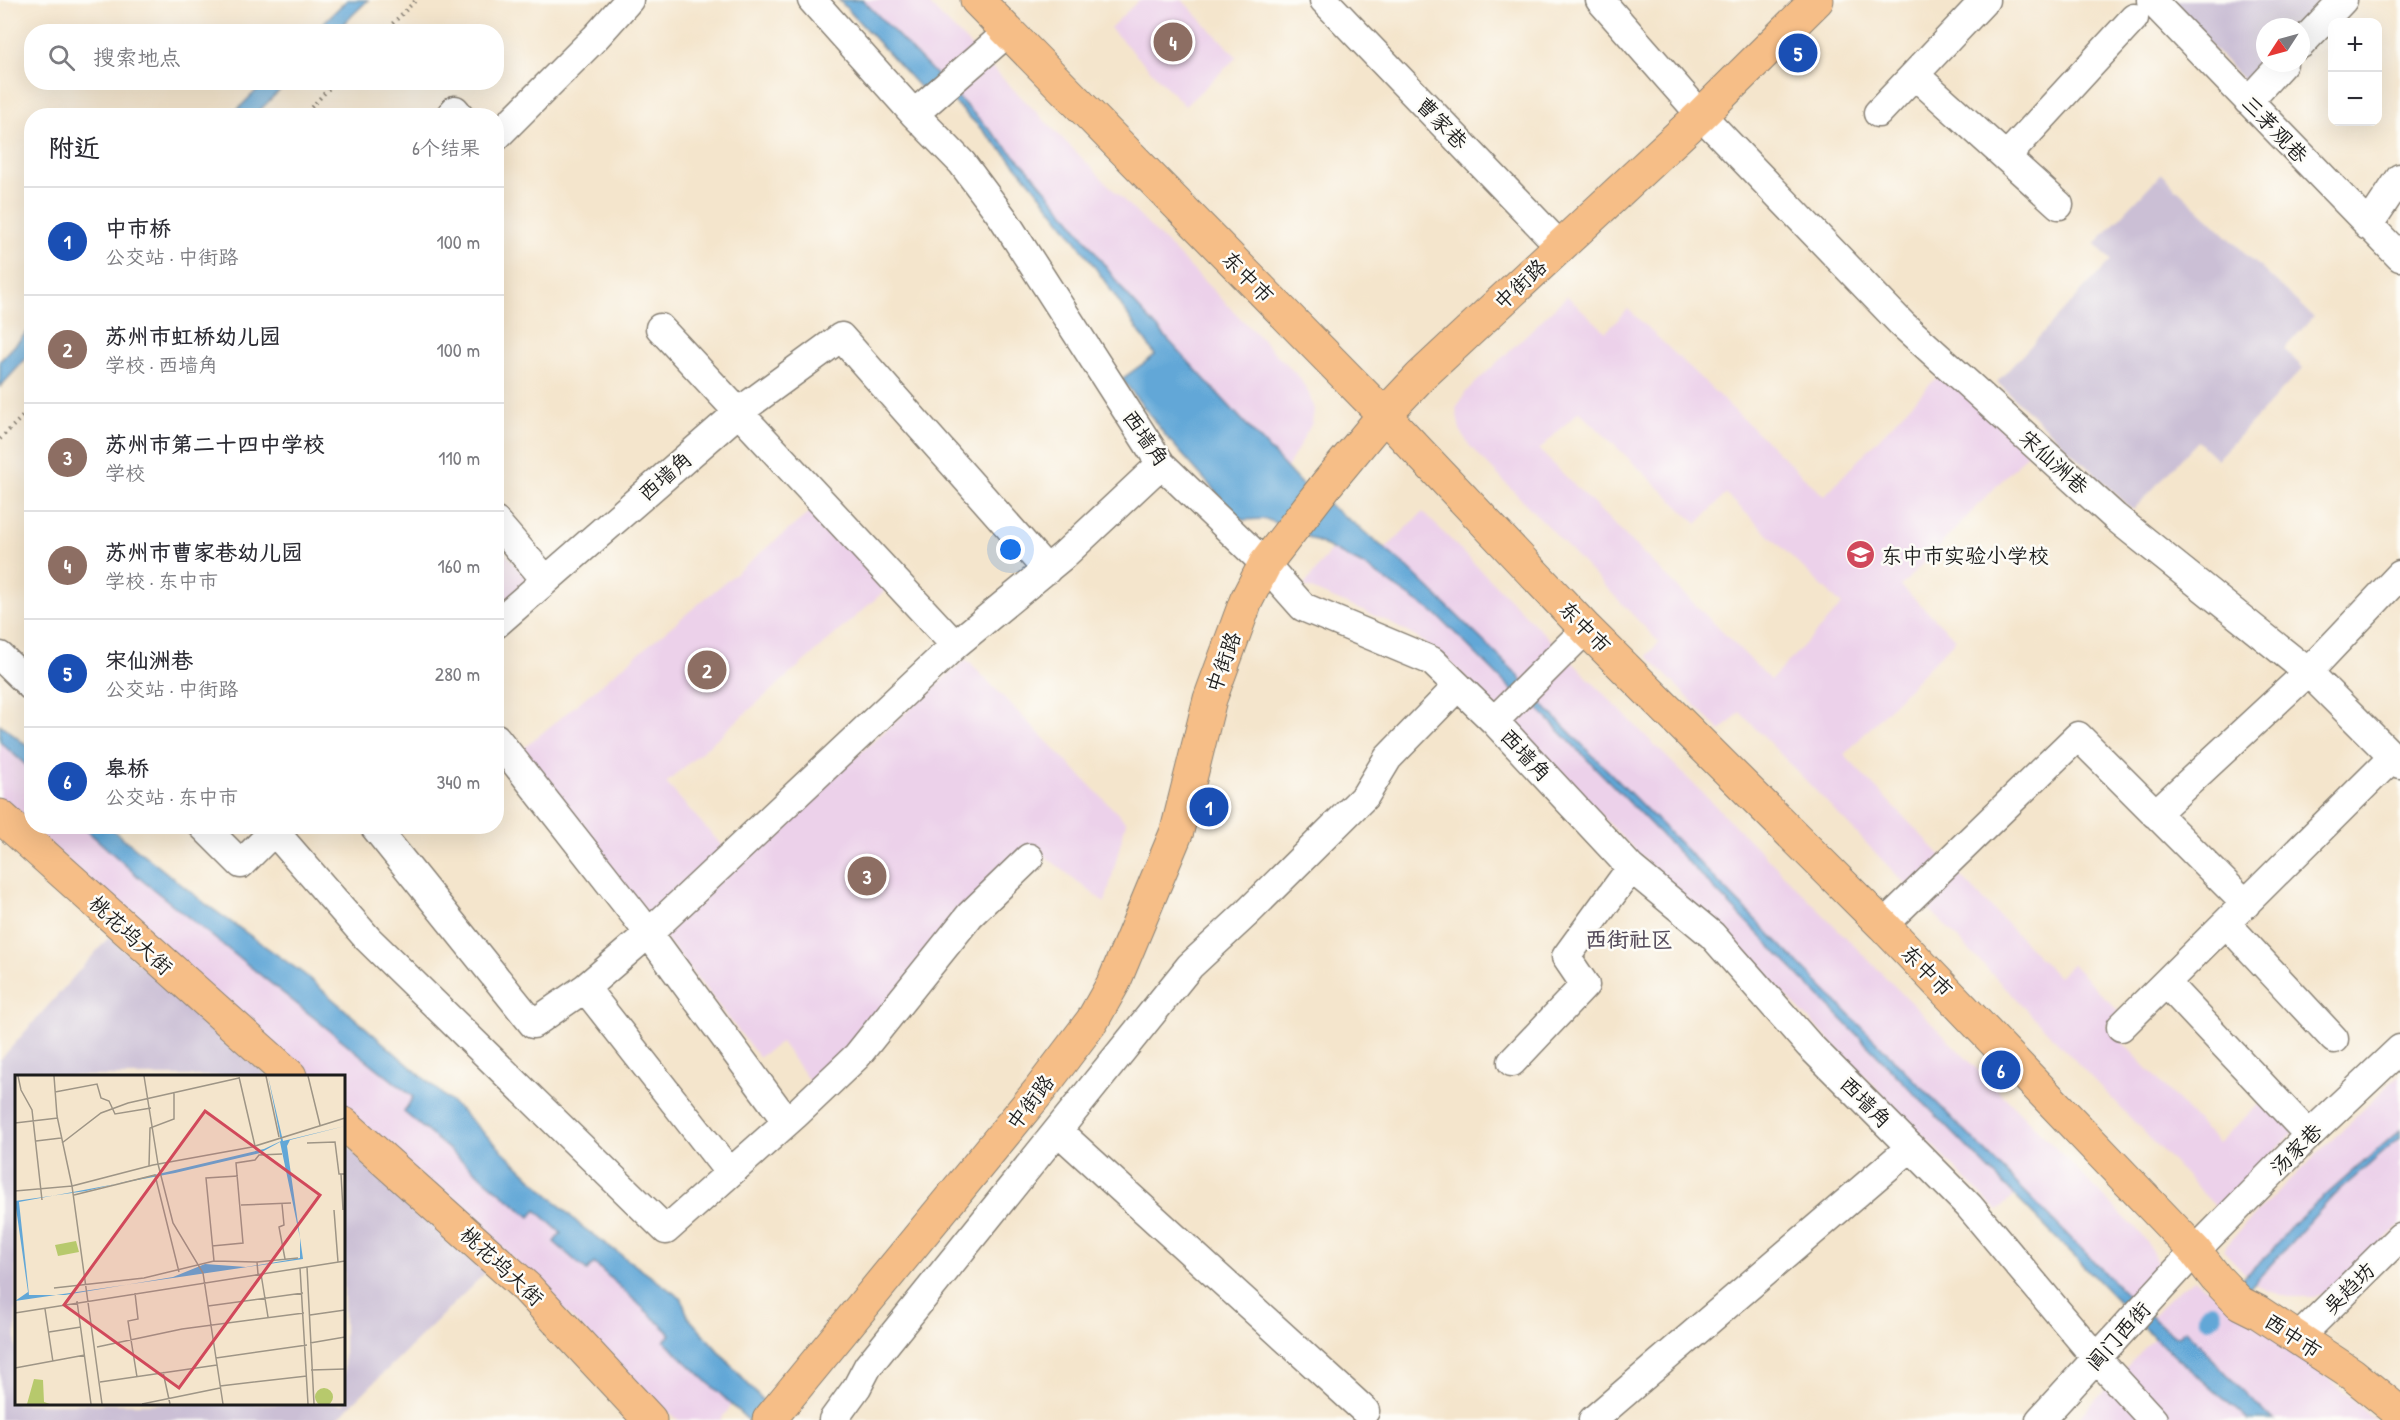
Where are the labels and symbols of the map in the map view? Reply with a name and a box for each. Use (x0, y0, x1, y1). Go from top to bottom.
north arrow (2256, 18, 2310, 72)
pin: 4 (1154, 20, 1192, 64)
pin: 5 (1778, 31, 1818, 76)
street label: 三茅观巷 (2235, 89, 2315, 169)
street label: 曹家巷 (1410, 90, 1474, 156)
street label: 东中市 (1216, 244, 1280, 310)
street label: 中街路 (1487, 252, 1553, 316)
street label: 西墙角 (1116, 404, 1176, 472)
street label: 宋仙洲巷 (2013, 423, 2095, 501)
street label: 西墙角 (632, 444, 698, 508)
your location (996, 535, 1025, 564)
school or university icon: 东中市实验小学校 (1844, 539, 1876, 571)
place label: 东中市实验小学校 (1881, 541, 2049, 570)
street label: 东中市 (1553, 594, 1617, 660)
street label: 中街路 (1199, 627, 1247, 697)
pin: 2 (688, 648, 726, 692)
street label: 西墙角 (1494, 722, 1558, 788)
pin: 1 (1190, 784, 1228, 830)
pin: 3 (848, 854, 886, 898)
street label: 桃花坞大街 (83, 889, 179, 981)
district label: 西街社区 (1585, 924, 1673, 954)
street label: 东中市 (1895, 938, 1959, 1004)
pin: 6 (1982, 1048, 2020, 1092)
street label: 中街路 (999, 1068, 1061, 1136)
street label: 西墙角 (1833, 1069, 1899, 1135)
inset map (15, 1075, 345, 1405)
street label: 汤家巷 (2263, 1116, 2329, 1182)
street label: 桃花坞大街 (454, 1220, 550, 1312)
street label: 吴趋坊 (2316, 1255, 2382, 1321)
street label: 阊门西街 (2079, 1295, 2157, 1377)
street label: 西中市 (2259, 1306, 2327, 1366)

